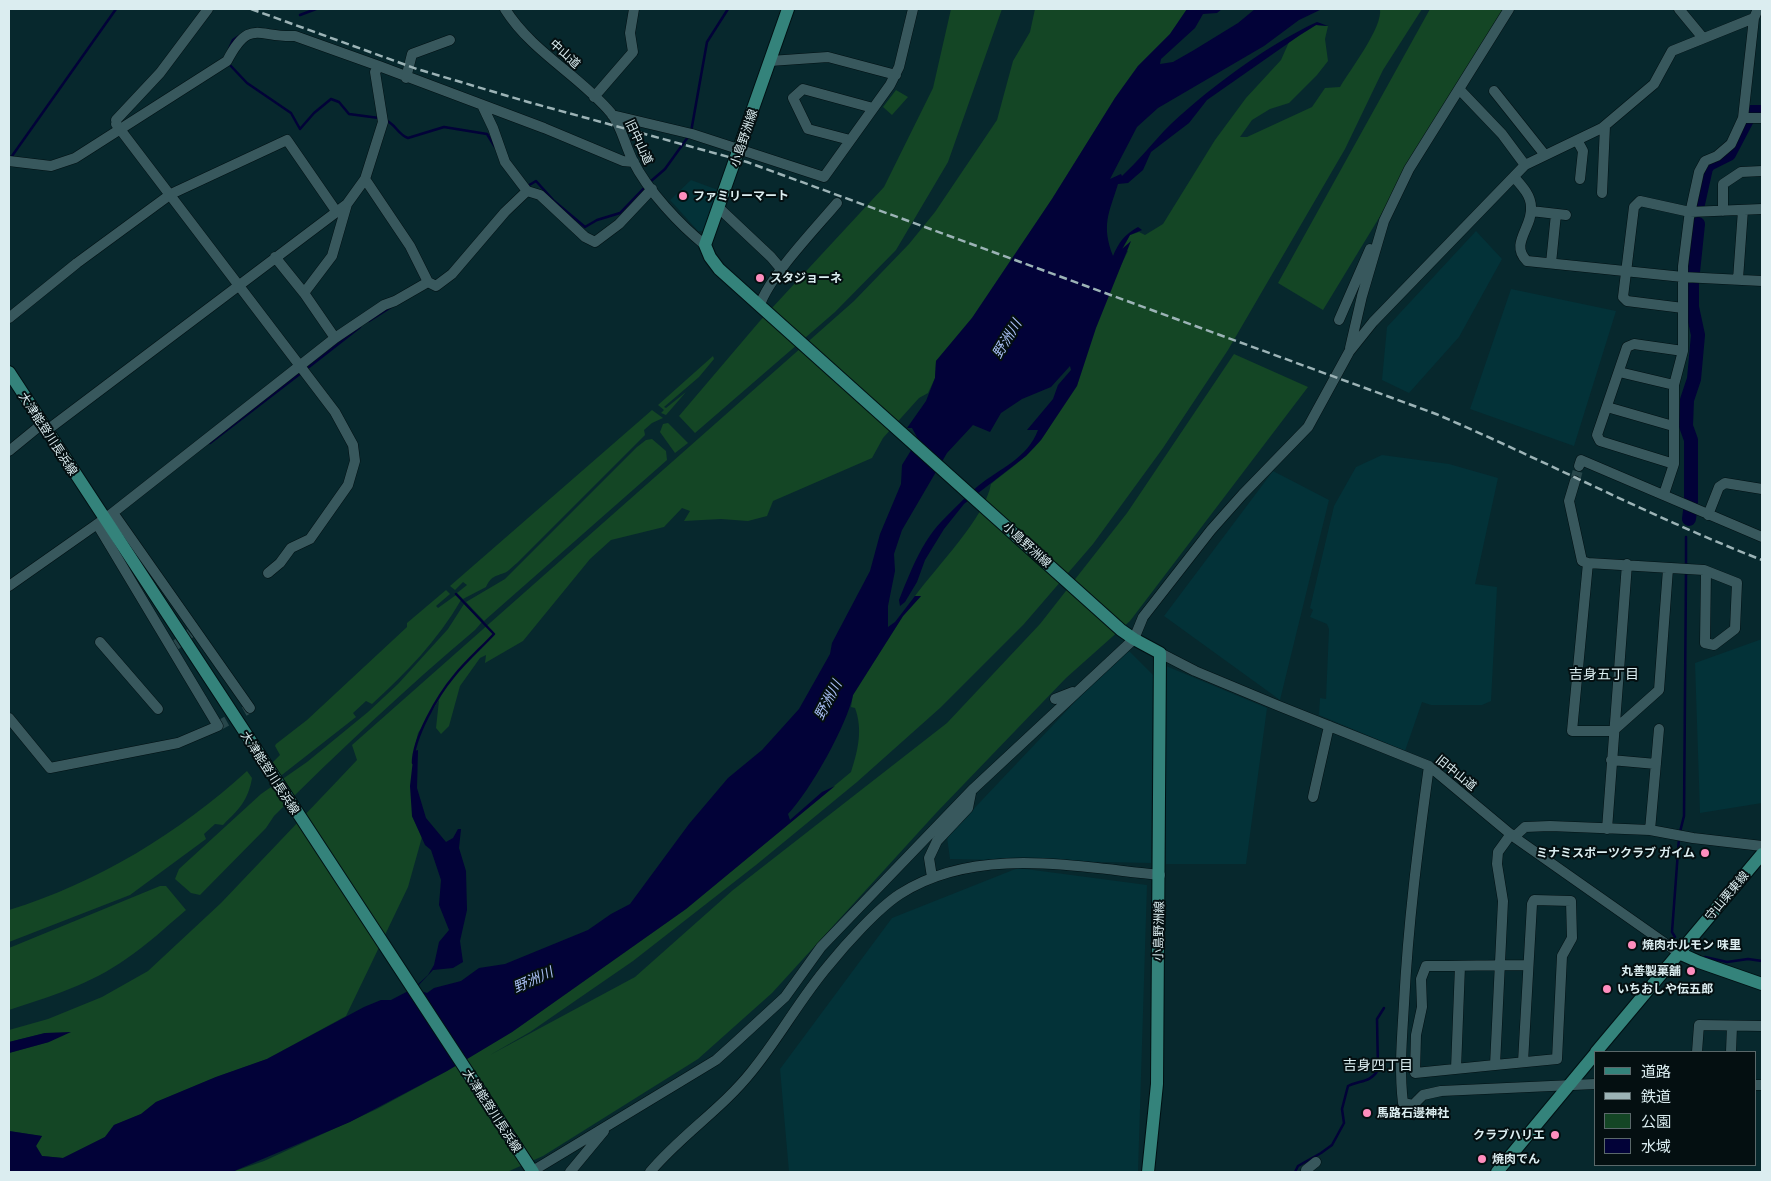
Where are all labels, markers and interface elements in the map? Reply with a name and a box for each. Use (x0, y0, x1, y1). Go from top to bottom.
street label: 中山道 (547, 37, 583, 71)
street label: 小島野洲線 (727, 107, 761, 169)
street label: 旧中山道 (622, 117, 656, 167)
place label: ファミリーマート (693, 189, 789, 203)
marker: ファミリーマート (677, 190, 689, 202)
place label: スタジョーネ (770, 271, 842, 285)
marker: スタジョーネ (754, 272, 766, 284)
water label: 野洲川 (989, 317, 1025, 361)
street label: 大津能登川長浜線 (16, 390, 80, 478)
street label: 小島野洲線 (1000, 520, 1054, 570)
district label: 吉身五丁目 (1569, 666, 1639, 682)
water label: 野洲川 (811, 678, 845, 722)
street label: 大津能登川長浜線 (238, 729, 302, 817)
street label: 旧中山道 (1433, 752, 1479, 794)
place label: ミナミスポーツクラブ ガイム (1536, 846, 1695, 860)
marker: ミナミスポーツクラブ ガイム (1699, 847, 1711, 859)
street label: 守山栗東線 (1702, 868, 1752, 924)
street label: 小島野洲線 (1151, 901, 1167, 961)
place label: 焼肉ホルモン 味里 (1642, 938, 1741, 952)
marker: 焼肉ホルモン 味里 (1626, 939, 1638, 951)
water label: 野洲川 (510, 964, 556, 996)
place label: 丸善製菓舗 (1621, 964, 1681, 978)
marker: 丸善製菓舗 (1685, 965, 1697, 977)
place label: いちおしや伝五郎 (1617, 982, 1713, 996)
marker: いちおしや伝五郎 (1601, 983, 1613, 995)
legend (1594, 1051, 1756, 1166)
district label: 吉身四丁目 (1343, 1057, 1413, 1073)
text: 道路 (1641, 1062, 1671, 1080)
street label: 大津能登川長浜線 (460, 1067, 524, 1155)
text: 鉄道 (1641, 1087, 1671, 1105)
place label: 馬路石邊神社 (1377, 1106, 1449, 1120)
marker: 馬路石邊神社 (1361, 1107, 1373, 1119)
text: 公園 (1641, 1112, 1671, 1130)
place label: クラブハリエ (1473, 1128, 1545, 1142)
marker: クラブハリエ (1549, 1129, 1561, 1141)
text: 水域 (1641, 1137, 1671, 1155)
place label: 焼肉でん (1492, 1152, 1540, 1166)
marker: 焼肉でん (1476, 1153, 1488, 1165)

